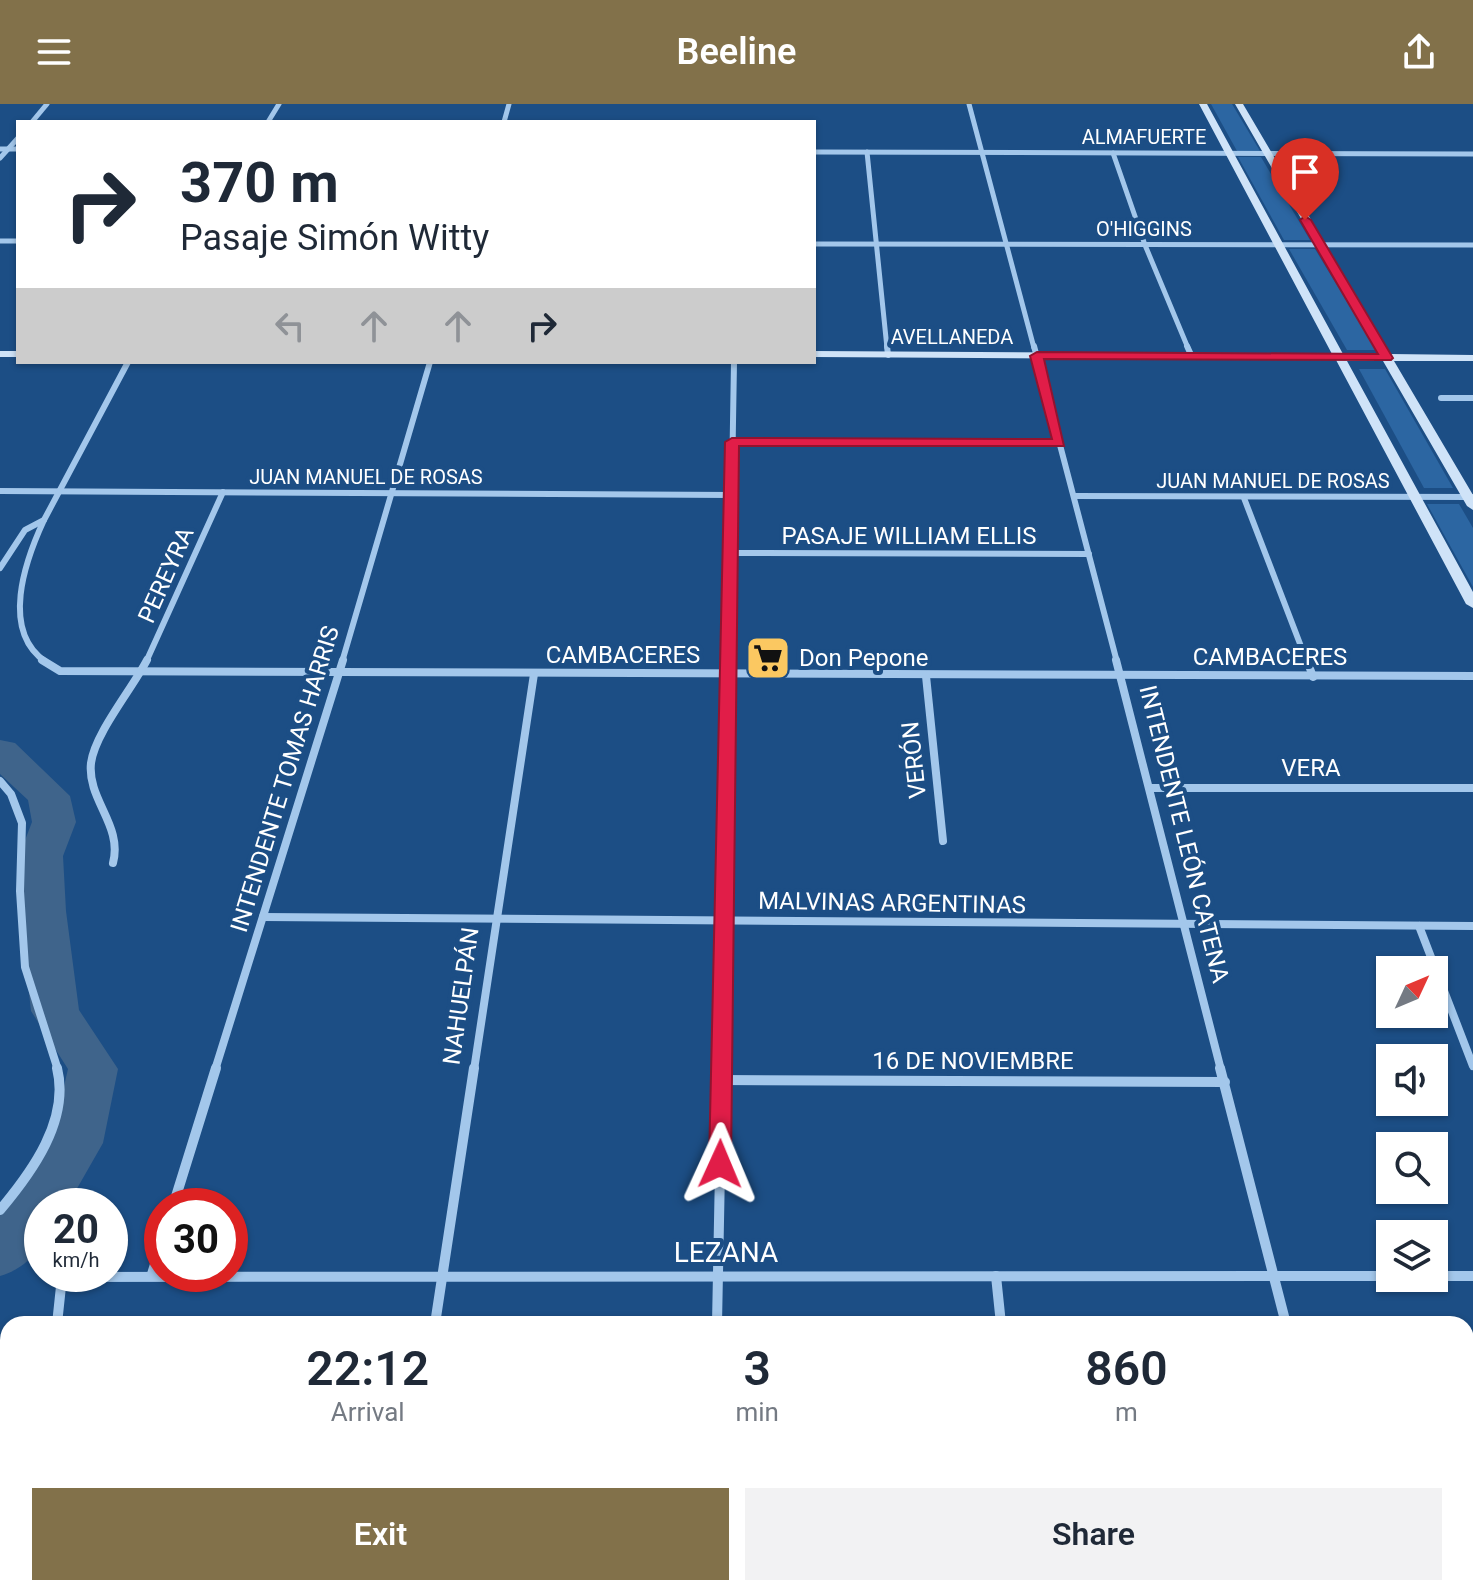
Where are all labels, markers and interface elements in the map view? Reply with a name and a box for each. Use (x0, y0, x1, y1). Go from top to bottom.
icon: menu (32, 30, 76, 74)
icon: share (1397, 30, 1441, 74)
text: Beeline (677, 31, 796, 73)
street label: ALMAFUERTE (1082, 125, 1206, 149)
pin (1271, 138, 1339, 220)
text: 370 m (180, 150, 339, 216)
icon: arrive (1283, 150, 1327, 194)
icon: right (48, 152, 152, 256)
text: Pasaje Simón Witty (180, 217, 489, 259)
street label: O'HIGGINS (1096, 217, 1192, 241)
icon: left (268, 304, 312, 348)
icon: ahead (352, 304, 396, 348)
icon: ahead (436, 304, 480, 348)
icon: right (520, 304, 564, 348)
street label: AVELLANEDA (891, 325, 1013, 349)
street label: JUAN MANUEL DE ROSAS (249, 465, 483, 489)
street label: JUAN MANUEL DE ROSAS (1156, 469, 1390, 493)
street label: PEREYRA (132, 522, 200, 627)
street label: PASAJE WILLIAM ELLIS (781, 522, 1037, 550)
street label: INTENDENTE TOMAS HARRIS (225, 622, 345, 936)
supermarket icon: Don Pepone (744, 634, 792, 682)
street label: CAMBACERES (546, 641, 700, 669)
street label: CAMBACERES (1193, 643, 1347, 671)
place label: Don Pepone (799, 644, 929, 672)
street label: INTENDENTE LEÓN CATENA (1133, 682, 1235, 986)
street label: VERÓN (896, 720, 932, 800)
street label: VERA (1281, 754, 1341, 782)
street label: MALVINAS ARGENTINAS (758, 887, 1026, 919)
street label: NAHUELPÁN (437, 925, 485, 1067)
north arrow (1376, 956, 1448, 1028)
map controls (1376, 956, 1448, 1292)
button: sound (1376, 1044, 1448, 1116)
street label: 16 DE NOVIEMBRE (872, 1047, 1074, 1075)
position arrow (678, 1122, 762, 1206)
button: search (1376, 1132, 1448, 1204)
speed limit sign: 30 (144, 1188, 248, 1292)
text: 20 (53, 1206, 99, 1253)
button: layers (1376, 1220, 1448, 1292)
street label: LEZANA (674, 1236, 778, 1269)
text: km/h (53, 1248, 99, 1272)
text: 22:12 (306, 1340, 429, 1397)
text: 3 (744, 1340, 771, 1397)
text: 860 (1085, 1340, 1168, 1397)
text: Arrival (331, 1397, 405, 1427)
text: min (735, 1397, 779, 1427)
text: m (1115, 1397, 1138, 1427)
button: Exit (32, 1488, 729, 1580)
button: Share (745, 1488, 1442, 1580)

